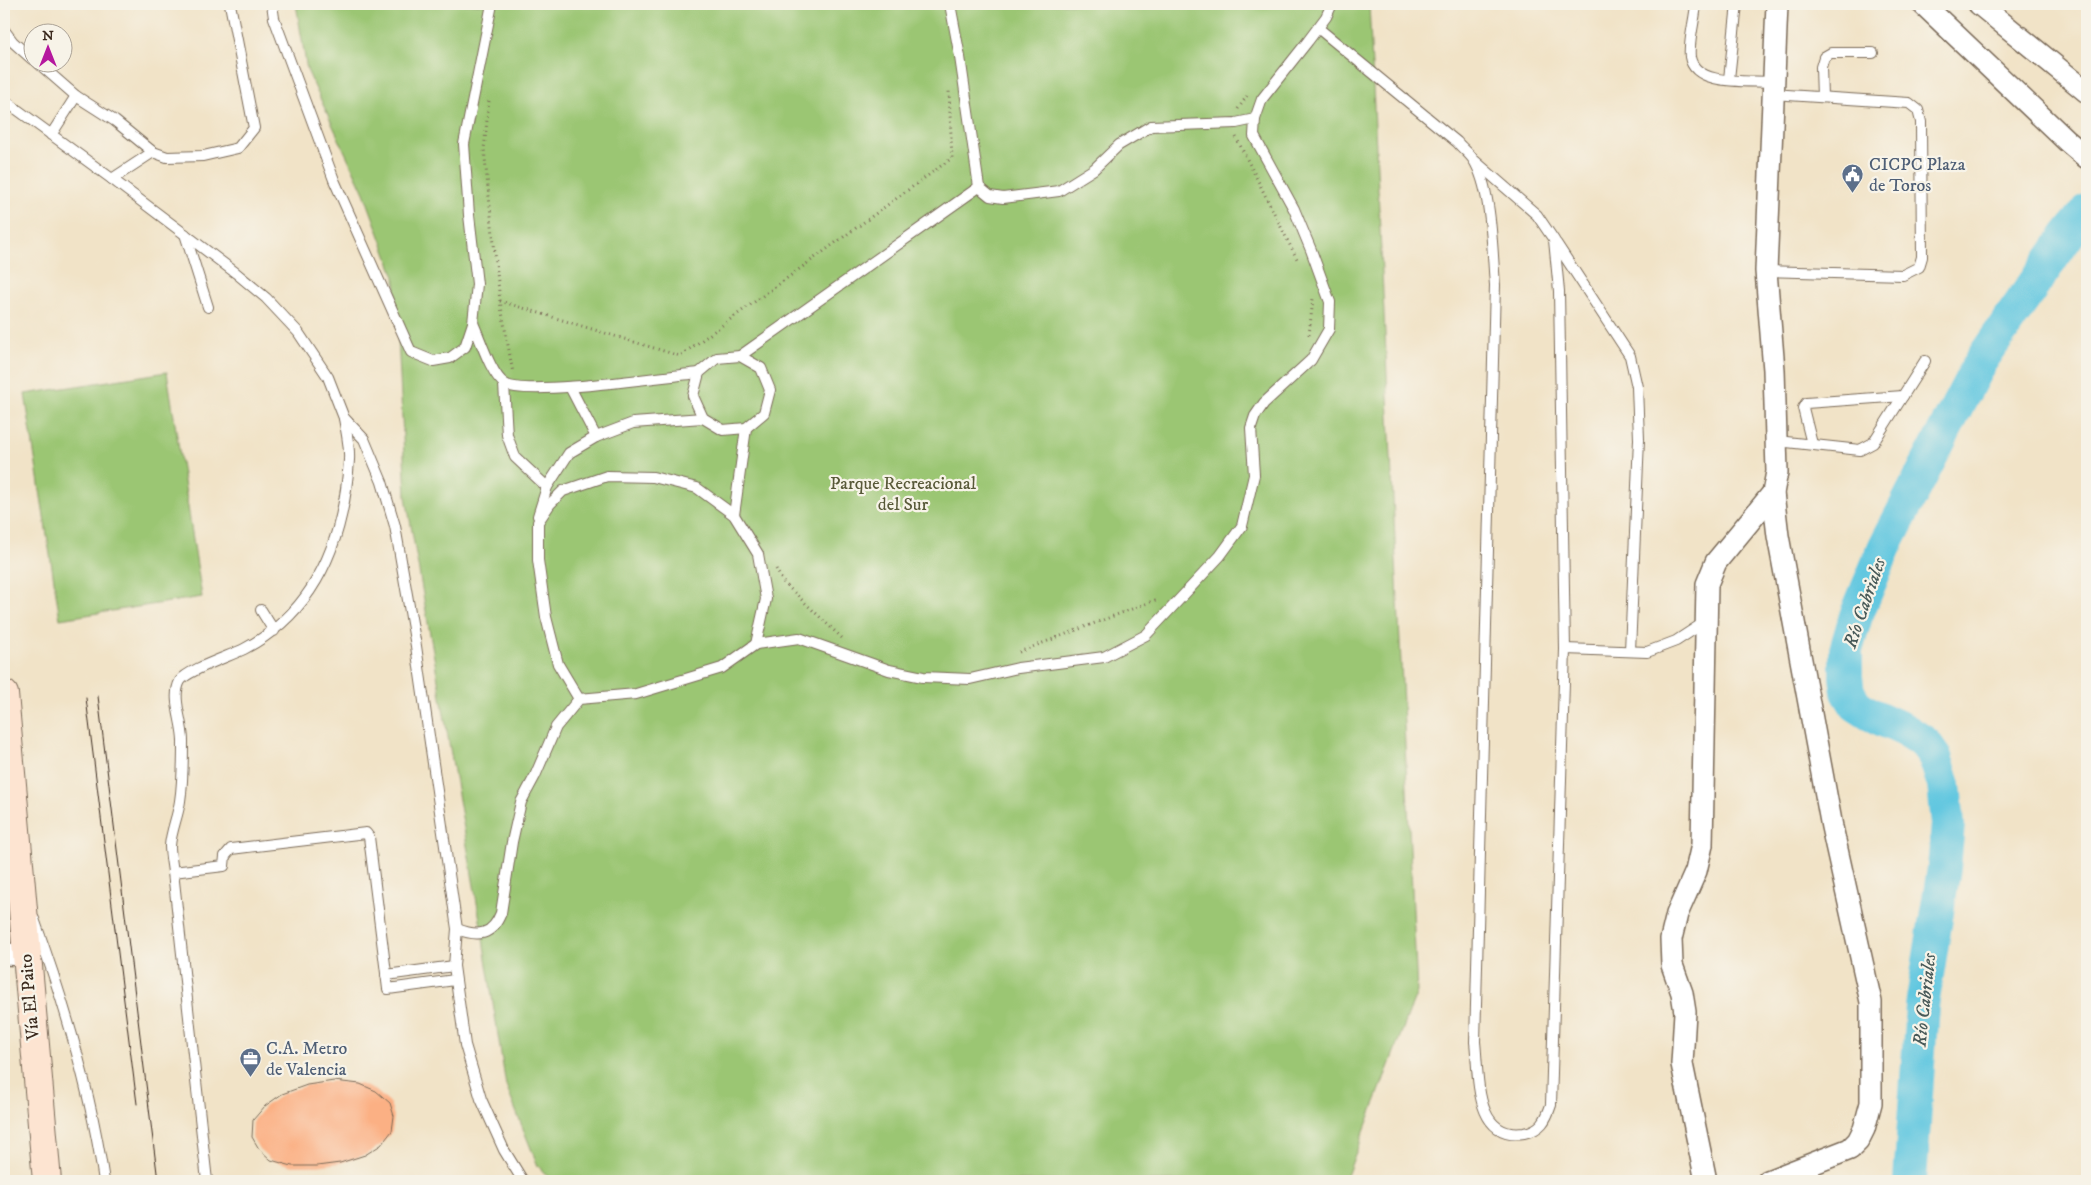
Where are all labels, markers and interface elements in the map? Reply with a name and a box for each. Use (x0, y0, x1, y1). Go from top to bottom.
north arrow (22, 22, 72, 72)
text: N (42, 27, 54, 45)
place label: CICPC Plaza de Toros (1869, 154, 1966, 197)
public building icon: CICPC Plaza de Toros (1841, 163, 1865, 194)
park label: Parque Recreacional del Sur (830, 473, 977, 516)
water label: Río Cabriales (1839, 554, 1892, 652)
water label: Río Cabriales (1909, 951, 1941, 1049)
street label: Vía El Paito (15, 953, 45, 1042)
place label: C.A. Metro de Valencia (266, 1038, 348, 1081)
office icon: C.A. Metro de Valencia (238, 1047, 262, 1078)

